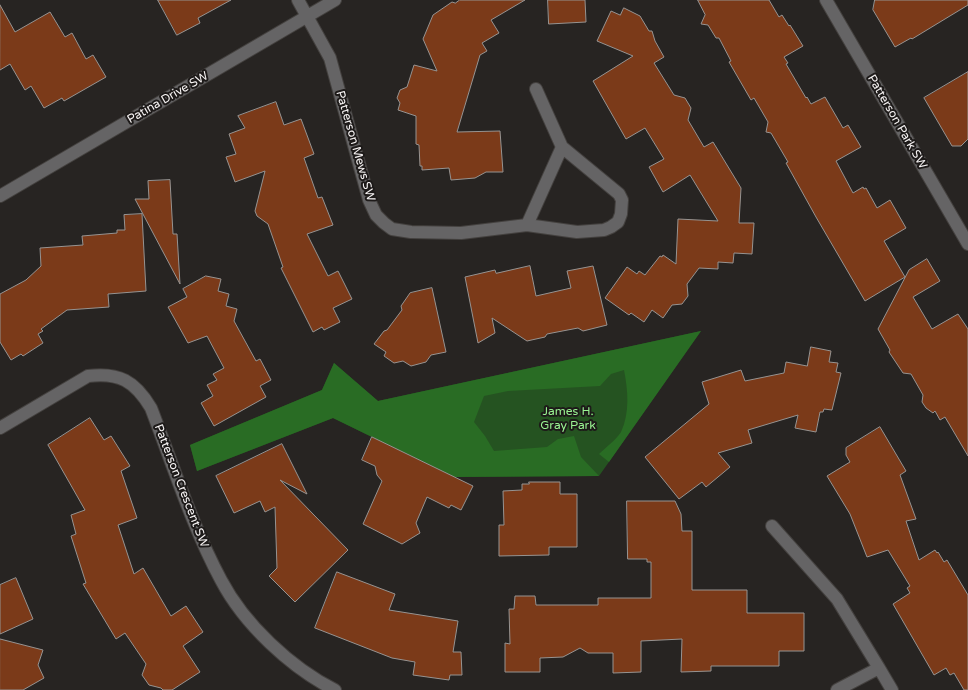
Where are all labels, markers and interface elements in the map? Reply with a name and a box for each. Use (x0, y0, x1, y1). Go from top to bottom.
street label: Patina Drive SW (125, 69, 211, 127)
street label: Patterson Park SW (864, 72, 930, 172)
street label: Patterson Mews SW (332, 89, 378, 203)
park label: James H. Gray Park (540, 405, 596, 433)
street label: Patterson Crescent SW (151, 422, 211, 550)

